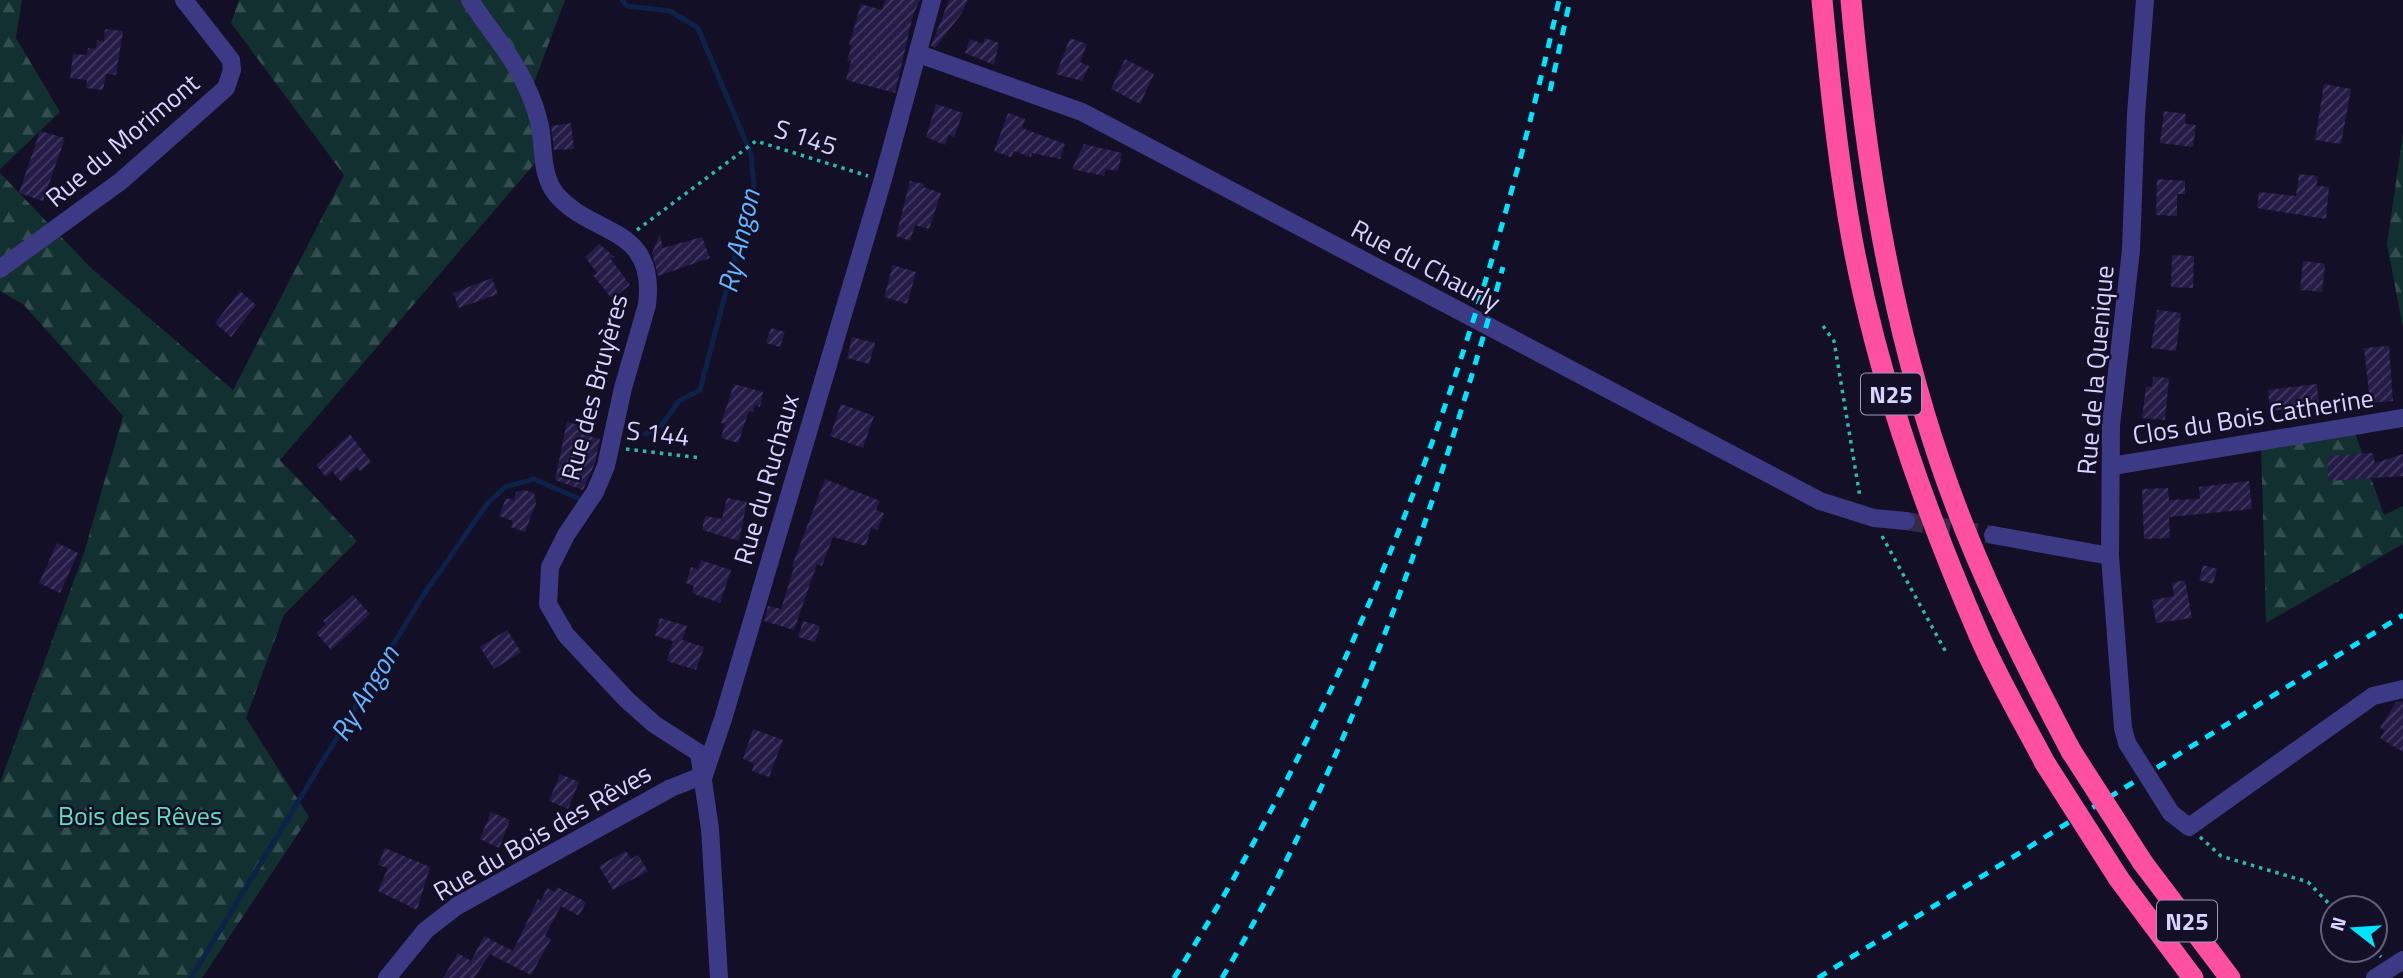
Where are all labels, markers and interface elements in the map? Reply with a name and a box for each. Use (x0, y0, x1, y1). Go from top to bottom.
street label: Rue du Morimont (37, 64, 207, 216)
street label: S 145 (770, 109, 842, 165)
water label: Ry Angon (705, 184, 771, 297)
street label: Rue du Chaurly (1344, 209, 1508, 321)
street label: Rue de la Quenique (2066, 264, 2124, 476)
street label: Rue des Bruyères (550, 289, 638, 485)
road number: N25 (1861, 374, 1921, 414)
street label: Clos du Bois Catherine (2130, 378, 2376, 454)
street label: Rue du Ruchaux (723, 389, 809, 569)
street label: S 144 (624, 410, 692, 456)
water label: Ry Angon (319, 636, 410, 749)
street label: Rue du Bois des Rêves (426, 754, 658, 910)
park label: Bois des Rêves (58, 796, 222, 835)
north arrow (2319, 894, 2389, 964)
road number: N25 (2157, 901, 2217, 942)
text: N (2321, 913, 2353, 934)

